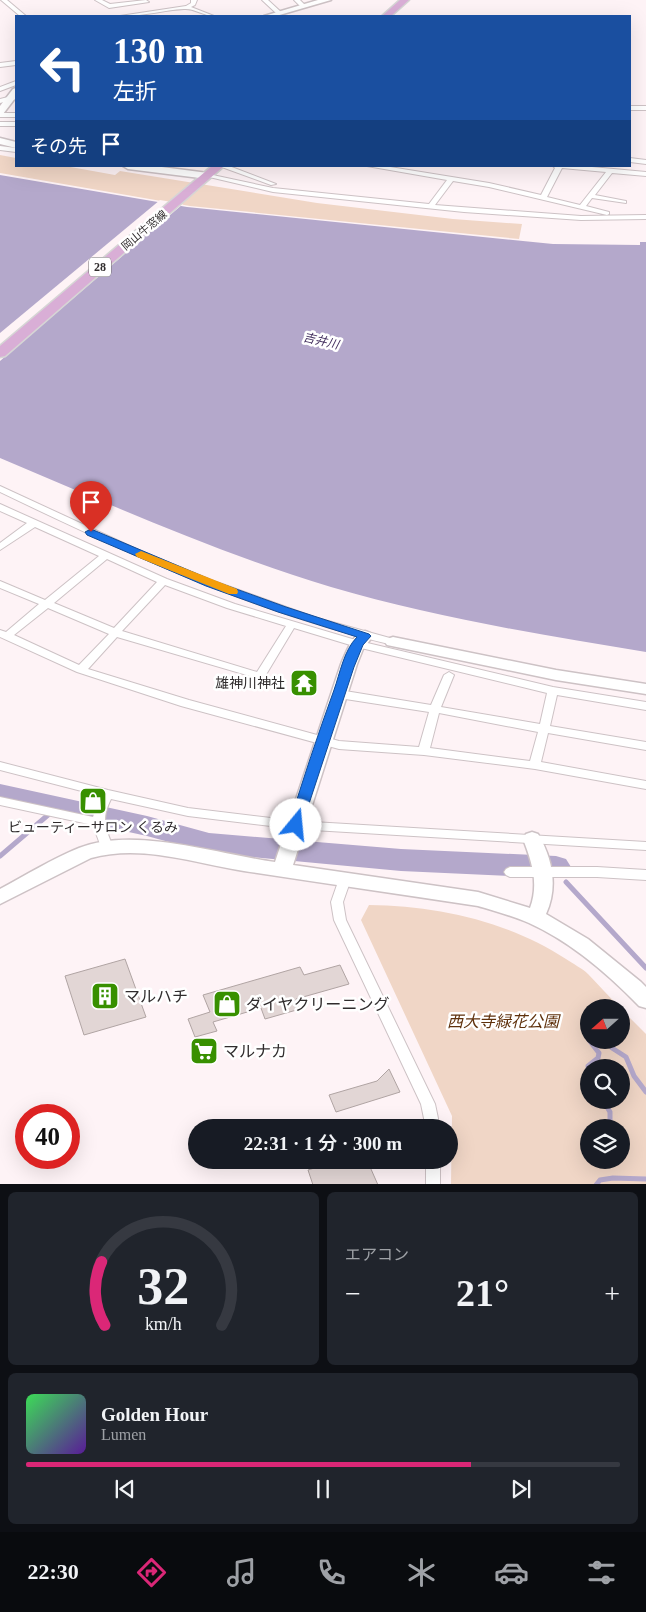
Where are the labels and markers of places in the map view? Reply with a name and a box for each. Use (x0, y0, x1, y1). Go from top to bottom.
pin (70, 481, 112, 532)
temple icon: 雄神川神社 (289, 668, 319, 698)
place label: 雄神川神社 (215, 676, 285, 691)
shop icon: ビューティーサロン くるみ (78, 786, 108, 816)
place label: ビューティーサロン くるみ (8, 820, 178, 835)
building icon: マルハチ (90, 981, 120, 1011)
place label: マルハチ (124, 988, 188, 1005)
shop icon: ダイヤクリーニング (212, 989, 242, 1019)
place label: ダイヤクリーニング (246, 996, 390, 1013)
supermarket icon: マルナカ (189, 1036, 219, 1066)
place label: マルナカ (223, 1043, 287, 1060)

